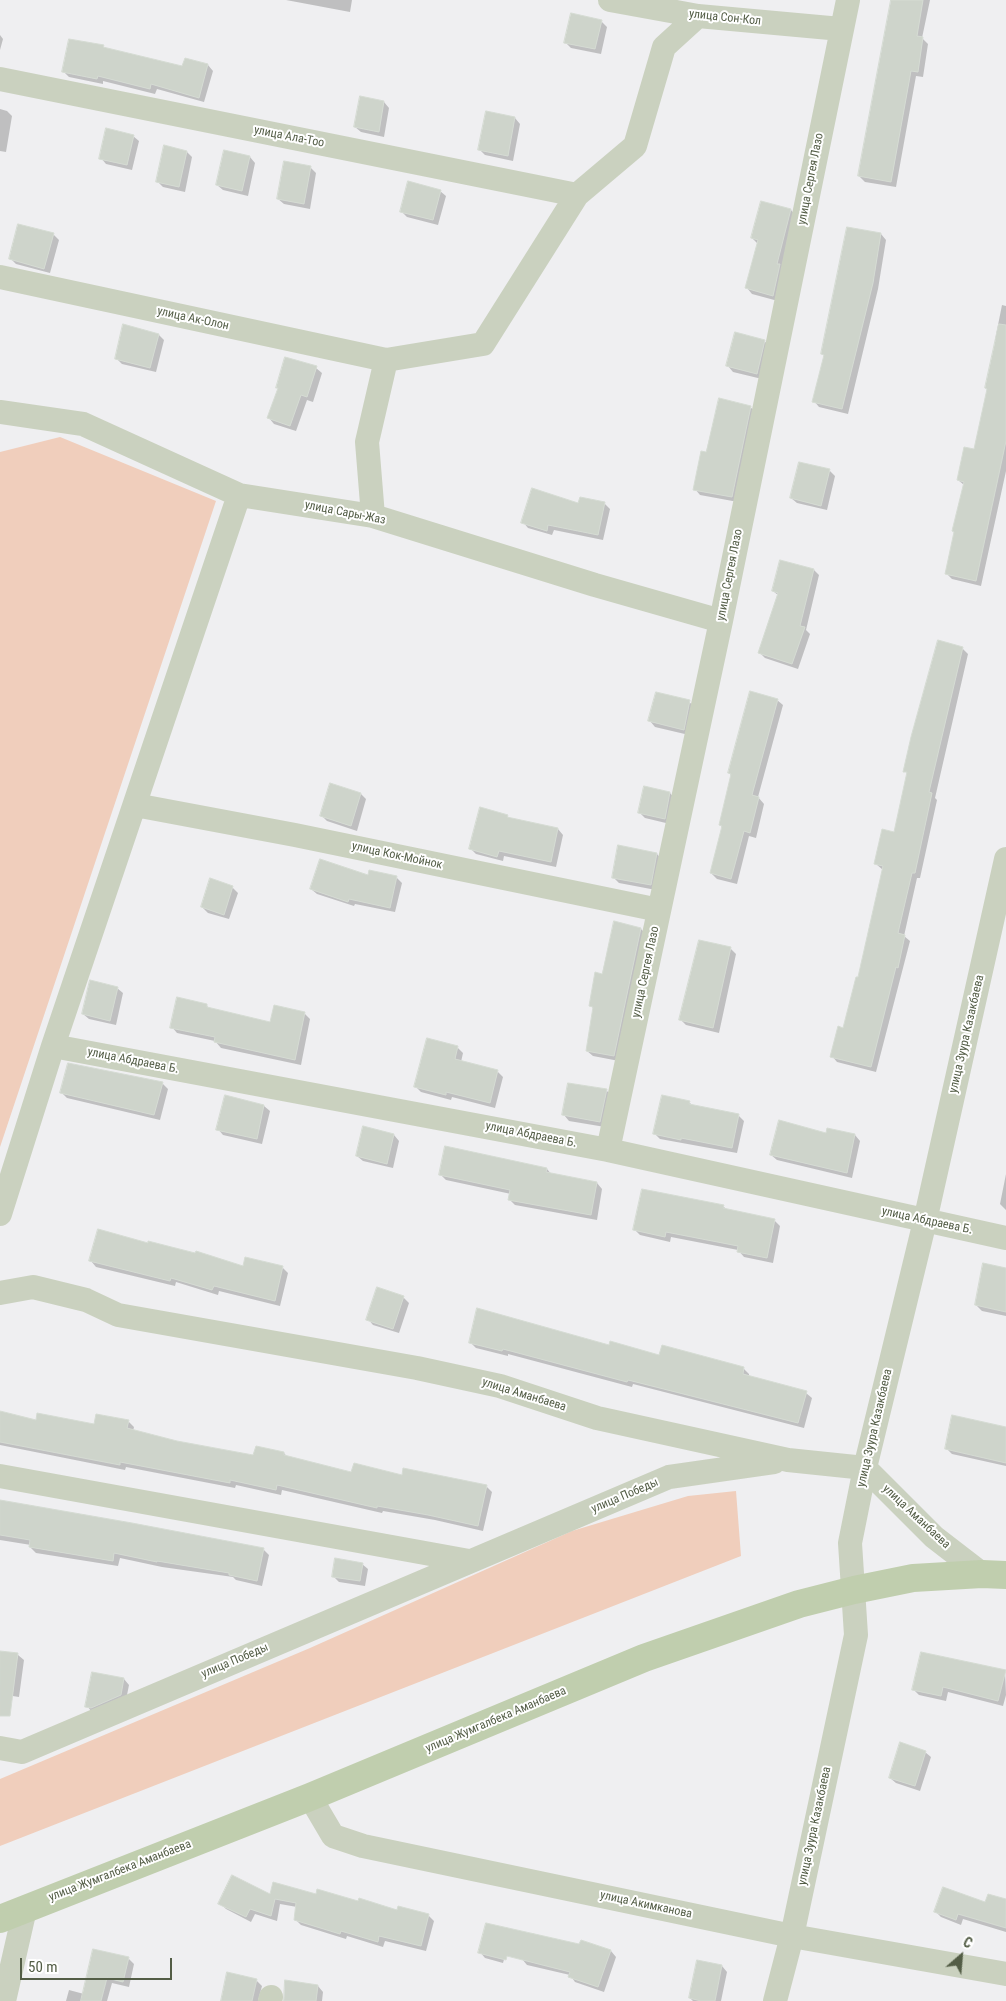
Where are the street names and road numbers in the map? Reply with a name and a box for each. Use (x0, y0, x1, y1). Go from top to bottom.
street label: улица Сон-Кол (688, 7, 762, 29)
street label: улица Ала-Тоо (253, 123, 325, 151)
street label: улица Сергея Лазо (795, 132, 827, 226)
street label: улица Ак-Олон (156, 304, 230, 334)
street label: улица Сары-Жаз (303, 498, 387, 528)
street label: улица Сергея Лазо (714, 528, 746, 622)
street label: улица Кок-Мойнок (350, 839, 444, 873)
street label: улица Сергея Лазо (629, 925, 663, 1019)
street label: улица Зуура Казакбаева (946, 974, 988, 1094)
street label: улица Абдраева Б. (86, 1045, 180, 1077)
street label: улица Абдраева Б. (484, 1119, 578, 1151)
street label: улица Абдраева Б. (880, 1204, 974, 1238)
street label: улица Зуура Казакбаева (854, 1368, 896, 1488)
street label: улица Аманбаева (480, 1375, 568, 1415)
street label: улица Победы (589, 1475, 661, 1517)
street label: улица Аманбаева (879, 1482, 953, 1552)
street label: улица Победы (199, 1640, 271, 1682)
street label: улица Жумгалбека Аманбаева (424, 1684, 568, 1756)
street label: улица Зуура Казакбаева (795, 1765, 835, 1887)
street label: улица Жумгалбека Аманбаева (47, 1837, 193, 1905)
street label: улица Акимканова (599, 1888, 693, 1922)

